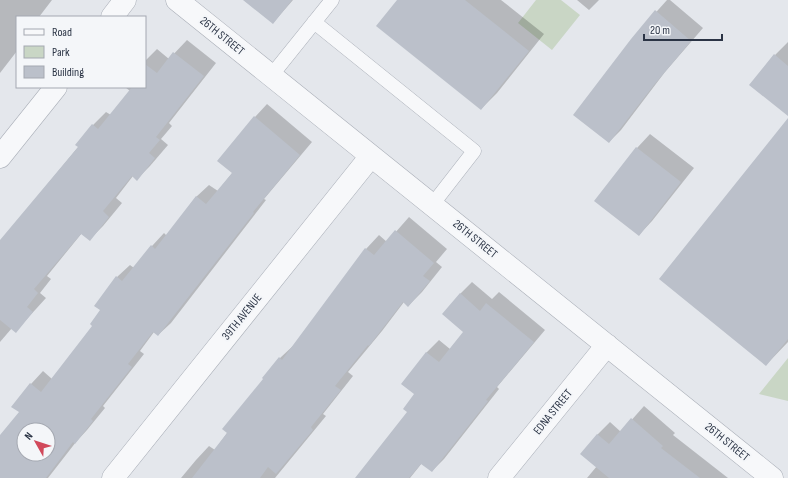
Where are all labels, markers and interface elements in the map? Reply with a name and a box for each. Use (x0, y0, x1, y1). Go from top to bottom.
street label: 26TH STREET (197, 13, 247, 59)
legend (16, 16, 146, 88)
scale bar (644, 16, 722, 42)
text: 20 m (650, 23, 670, 38)
text: Road (52, 25, 72, 40)
text: Park (52, 45, 70, 60)
text: Building (52, 65, 84, 80)
street label: 26TH STREET (450, 216, 500, 262)
street label: 39TH AVENUE (219, 291, 265, 343)
street label: EDNA STREET (530, 386, 576, 438)
street label: 26TH STREET (702, 419, 752, 465)
north arrow (16, 422, 56, 462)
text: N (22, 430, 36, 442)

